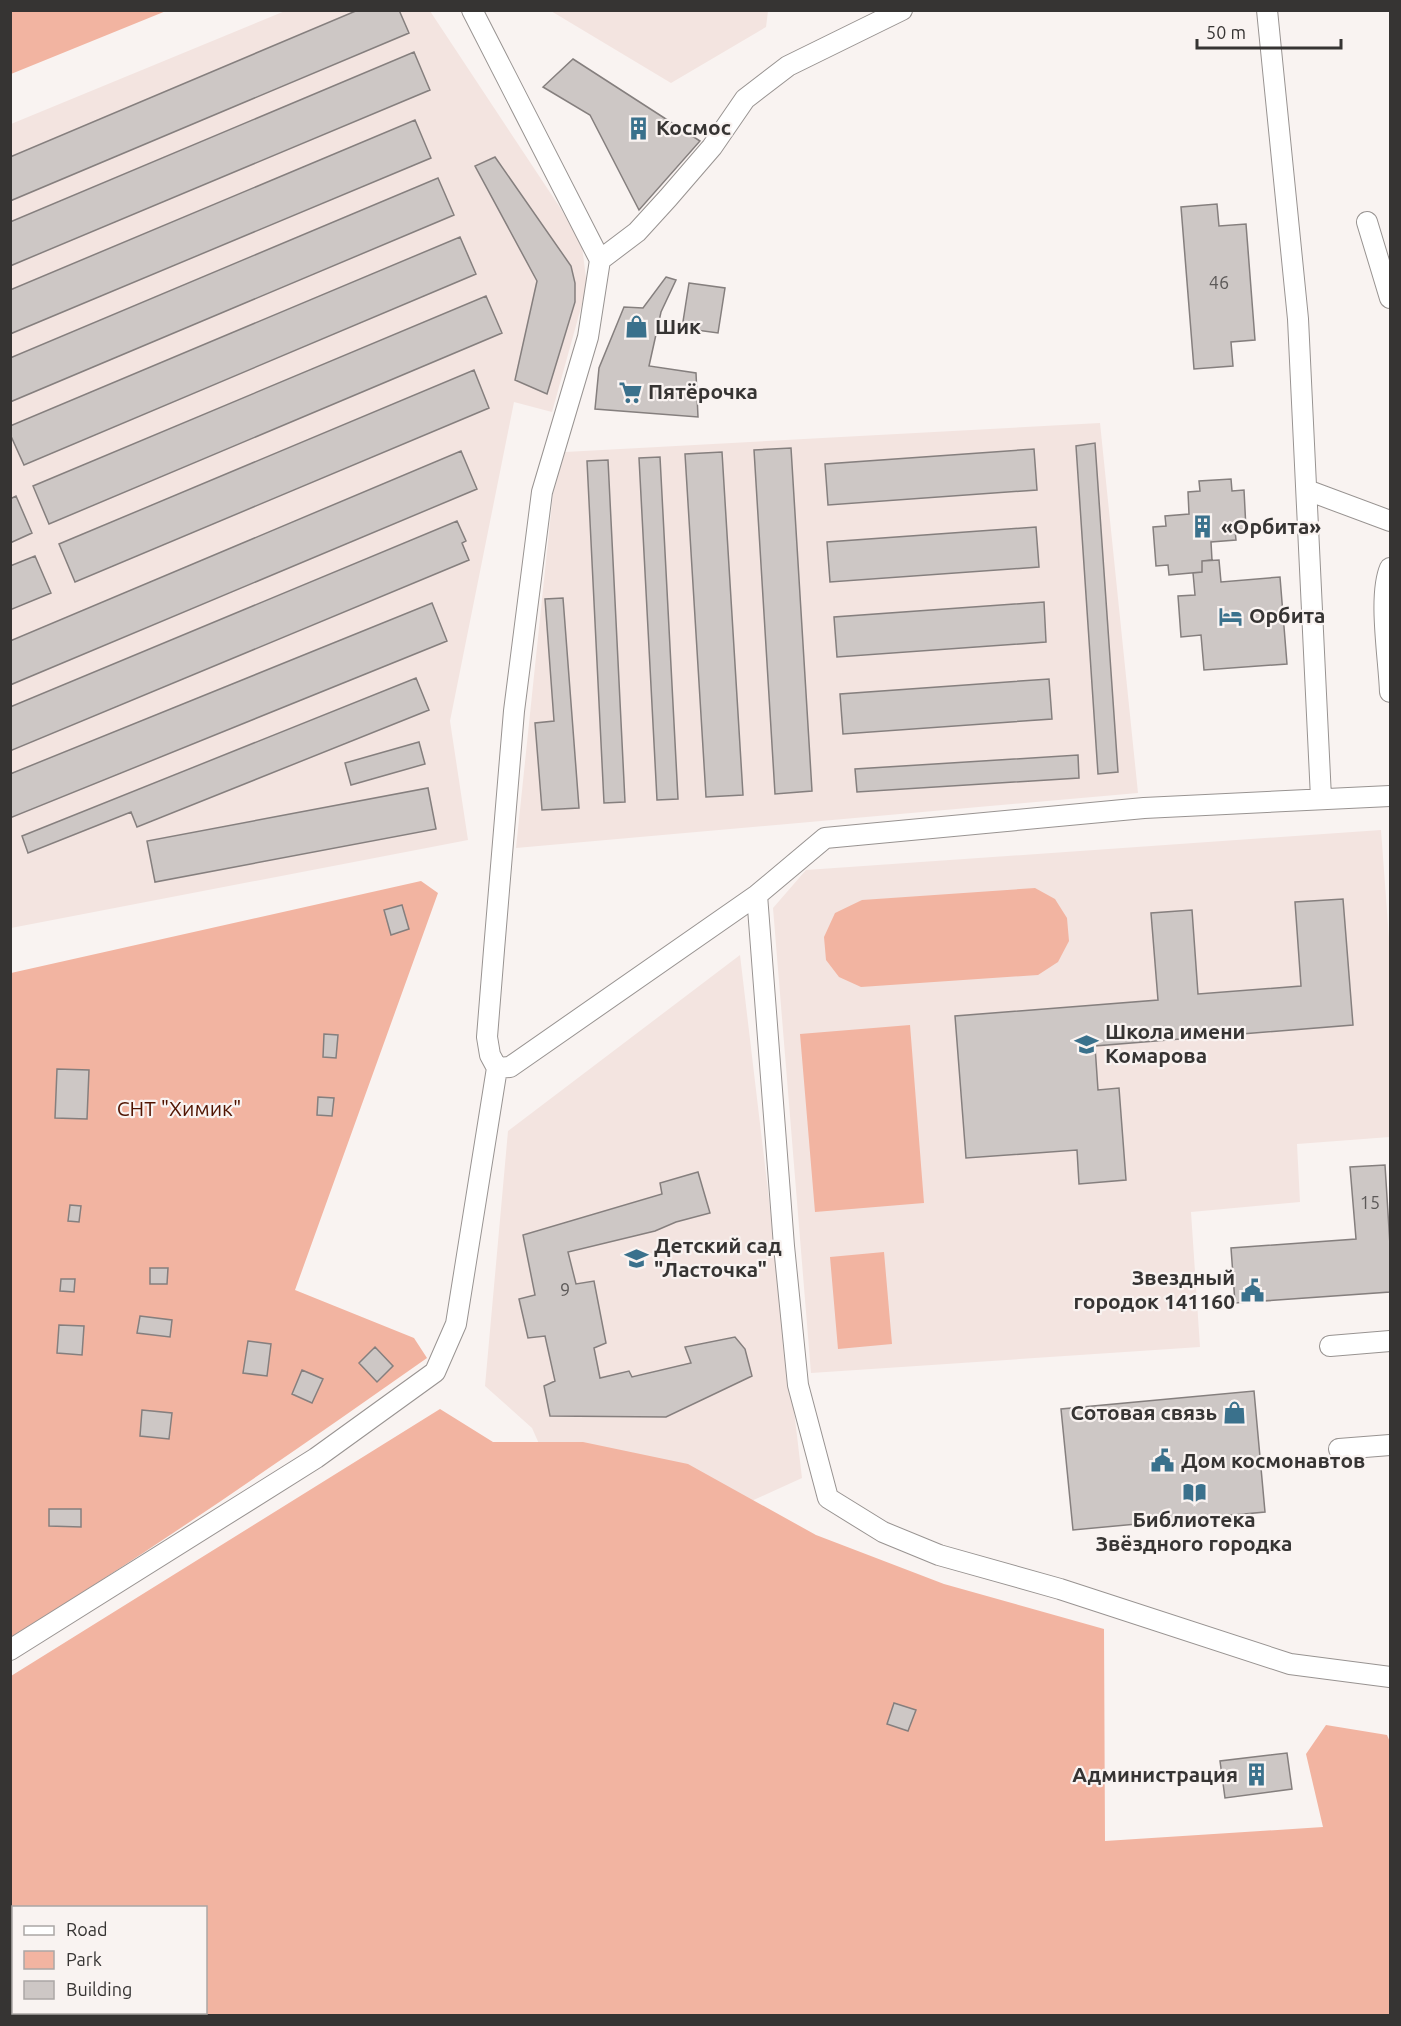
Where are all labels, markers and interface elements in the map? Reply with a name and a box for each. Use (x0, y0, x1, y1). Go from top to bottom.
scale bar (1197, 12, 1341, 50)
text: 50 m (1206, 22, 1246, 42)
building icon: Космос (625, 115, 651, 141)
place label: Космос (656, 115, 731, 139)
house number: 46 (1209, 272, 1229, 292)
shop icon: Шик (624, 314, 650, 340)
place label: Шик (655, 314, 701, 338)
supermarket icon: Пятёрочка (617, 379, 643, 405)
place label: Пятёрочка (648, 379, 758, 403)
building icon: «Орбита» (1190, 514, 1216, 540)
place label: «Орбита» (1221, 514, 1321, 538)
hotel icon: Орбита (1218, 603, 1244, 629)
place label: Орбита (1249, 603, 1326, 627)
place label: Школа имени Комарова (1105, 1019, 1245, 1067)
school or university icon: Школа имени Комарова (1074, 1031, 1100, 1057)
park label: СНТ "Химик" (117, 1096, 241, 1120)
house number: 15 (1360, 1192, 1380, 1212)
place label: Детский сад "Ласточка" (654, 1233, 782, 1281)
school or university icon: Детский сад "Ласточка" (623, 1245, 649, 1271)
place label: Звездный городок 141160 (1074, 1265, 1235, 1313)
public building icon: Звездный городок 141160 (1240, 1277, 1266, 1303)
house number: 9 (560, 1279, 570, 1299)
place label: Сотовая связь (1071, 1400, 1217, 1424)
shop icon: Сотовая связь (1222, 1400, 1248, 1426)
public building icon: Дом космонавтов (1150, 1448, 1176, 1474)
place label: Дом космонавтов (1181, 1448, 1365, 1472)
library icon: Библиотека Звёздного городка (1181, 1479, 1207, 1505)
place label: Библиотека Звёздного городка (1095, 1507, 1293, 1555)
place label: Администрация (1072, 1762, 1238, 1786)
building icon: Администрация (1243, 1762, 1269, 1788)
legend (12, 1906, 207, 2014)
text: Road (66, 1919, 108, 1939)
text: Park (66, 1949, 102, 1969)
text: Building (66, 1979, 132, 1999)

